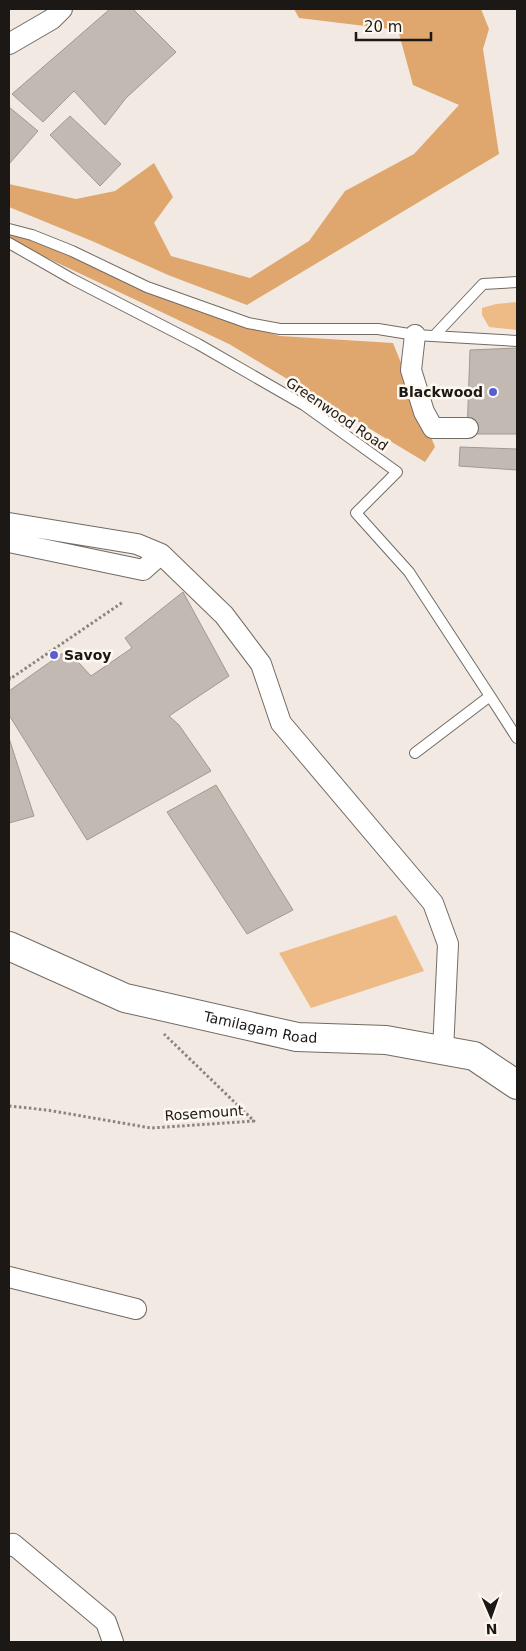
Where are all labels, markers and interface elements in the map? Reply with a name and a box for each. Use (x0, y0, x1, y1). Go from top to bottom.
scale bar (356, 10, 431, 42)
text: 20 m (364, 18, 402, 36)
street label: Greenwood Road (283, 374, 391, 454)
place label: Blackwood (398, 384, 483, 400)
marker: Blackwood (487, 386, 499, 398)
place label: Savoy (64, 647, 111, 663)
marker: Savoy (48, 649, 60, 661)
street label: Tamilagam Road (201, 1008, 318, 1046)
street label: Rosemount (164, 1102, 244, 1124)
north arrow (466, 1591, 516, 1641)
text: N (485, 1621, 498, 1637)

